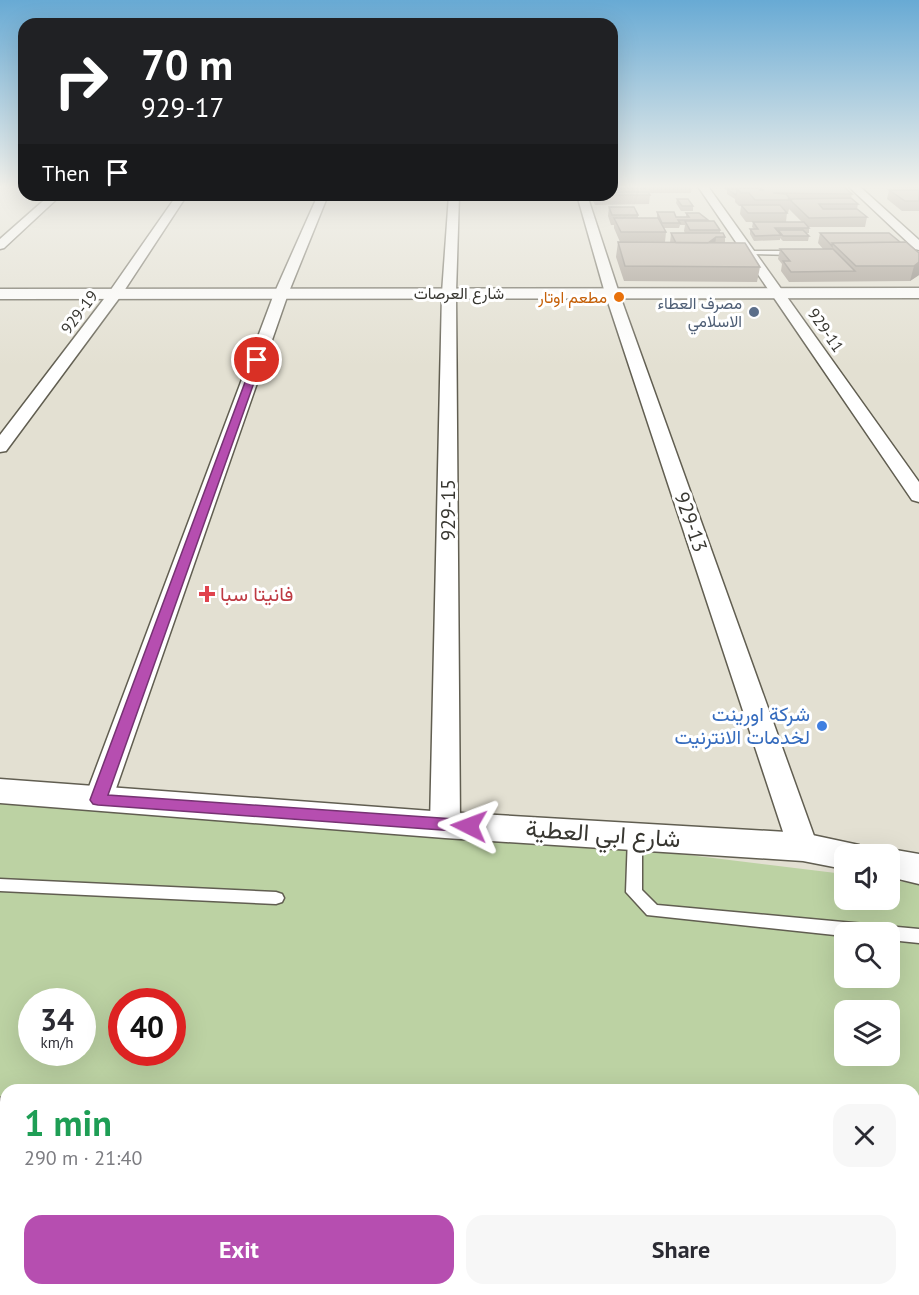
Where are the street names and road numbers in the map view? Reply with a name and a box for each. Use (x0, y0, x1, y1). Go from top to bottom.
street label: شارع العرصات (414, 283, 504, 305)
street label: 929-19 (56, 286, 102, 338)
street label: 929-11 (804, 304, 848, 356)
street label: 929-15 (435, 479, 461, 541)
street label: 929-13 (669, 489, 713, 555)
street label: شارع ابي العطية (524, 813, 681, 858)

